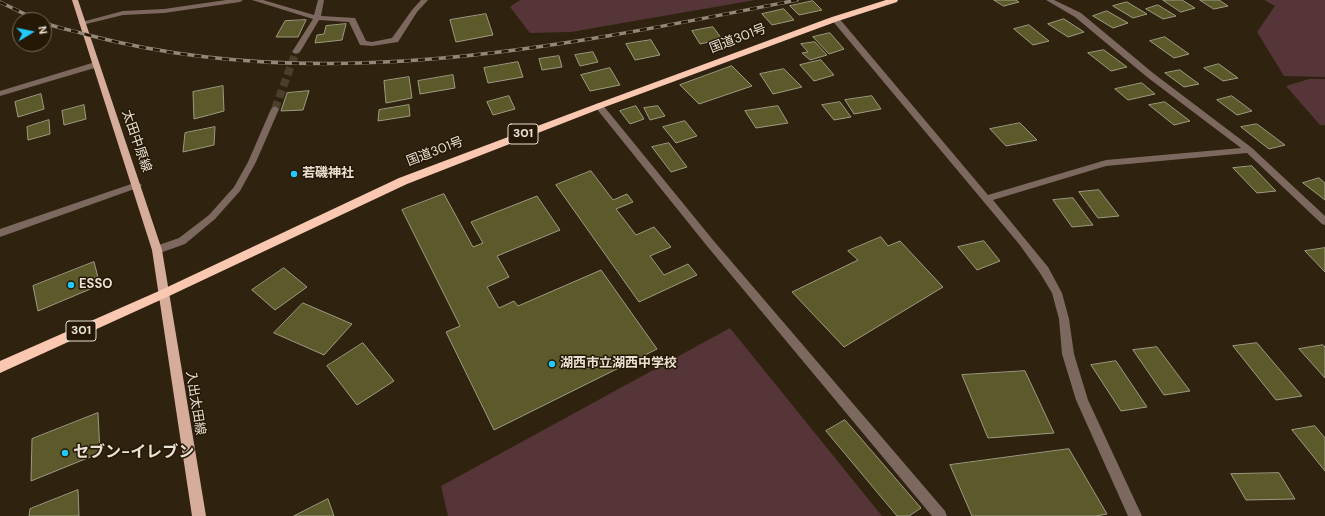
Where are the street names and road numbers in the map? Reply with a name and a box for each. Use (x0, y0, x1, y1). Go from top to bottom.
street label: 国道301号 (707, 21, 769, 57)
street label: 太田中原線 (118, 108, 154, 174)
road number: 301 (508, 124, 538, 144)
street label: 国道301号 (404, 134, 466, 170)
road number: 301 (66, 321, 96, 341)
street label: 入出太田線 (182, 370, 208, 436)

